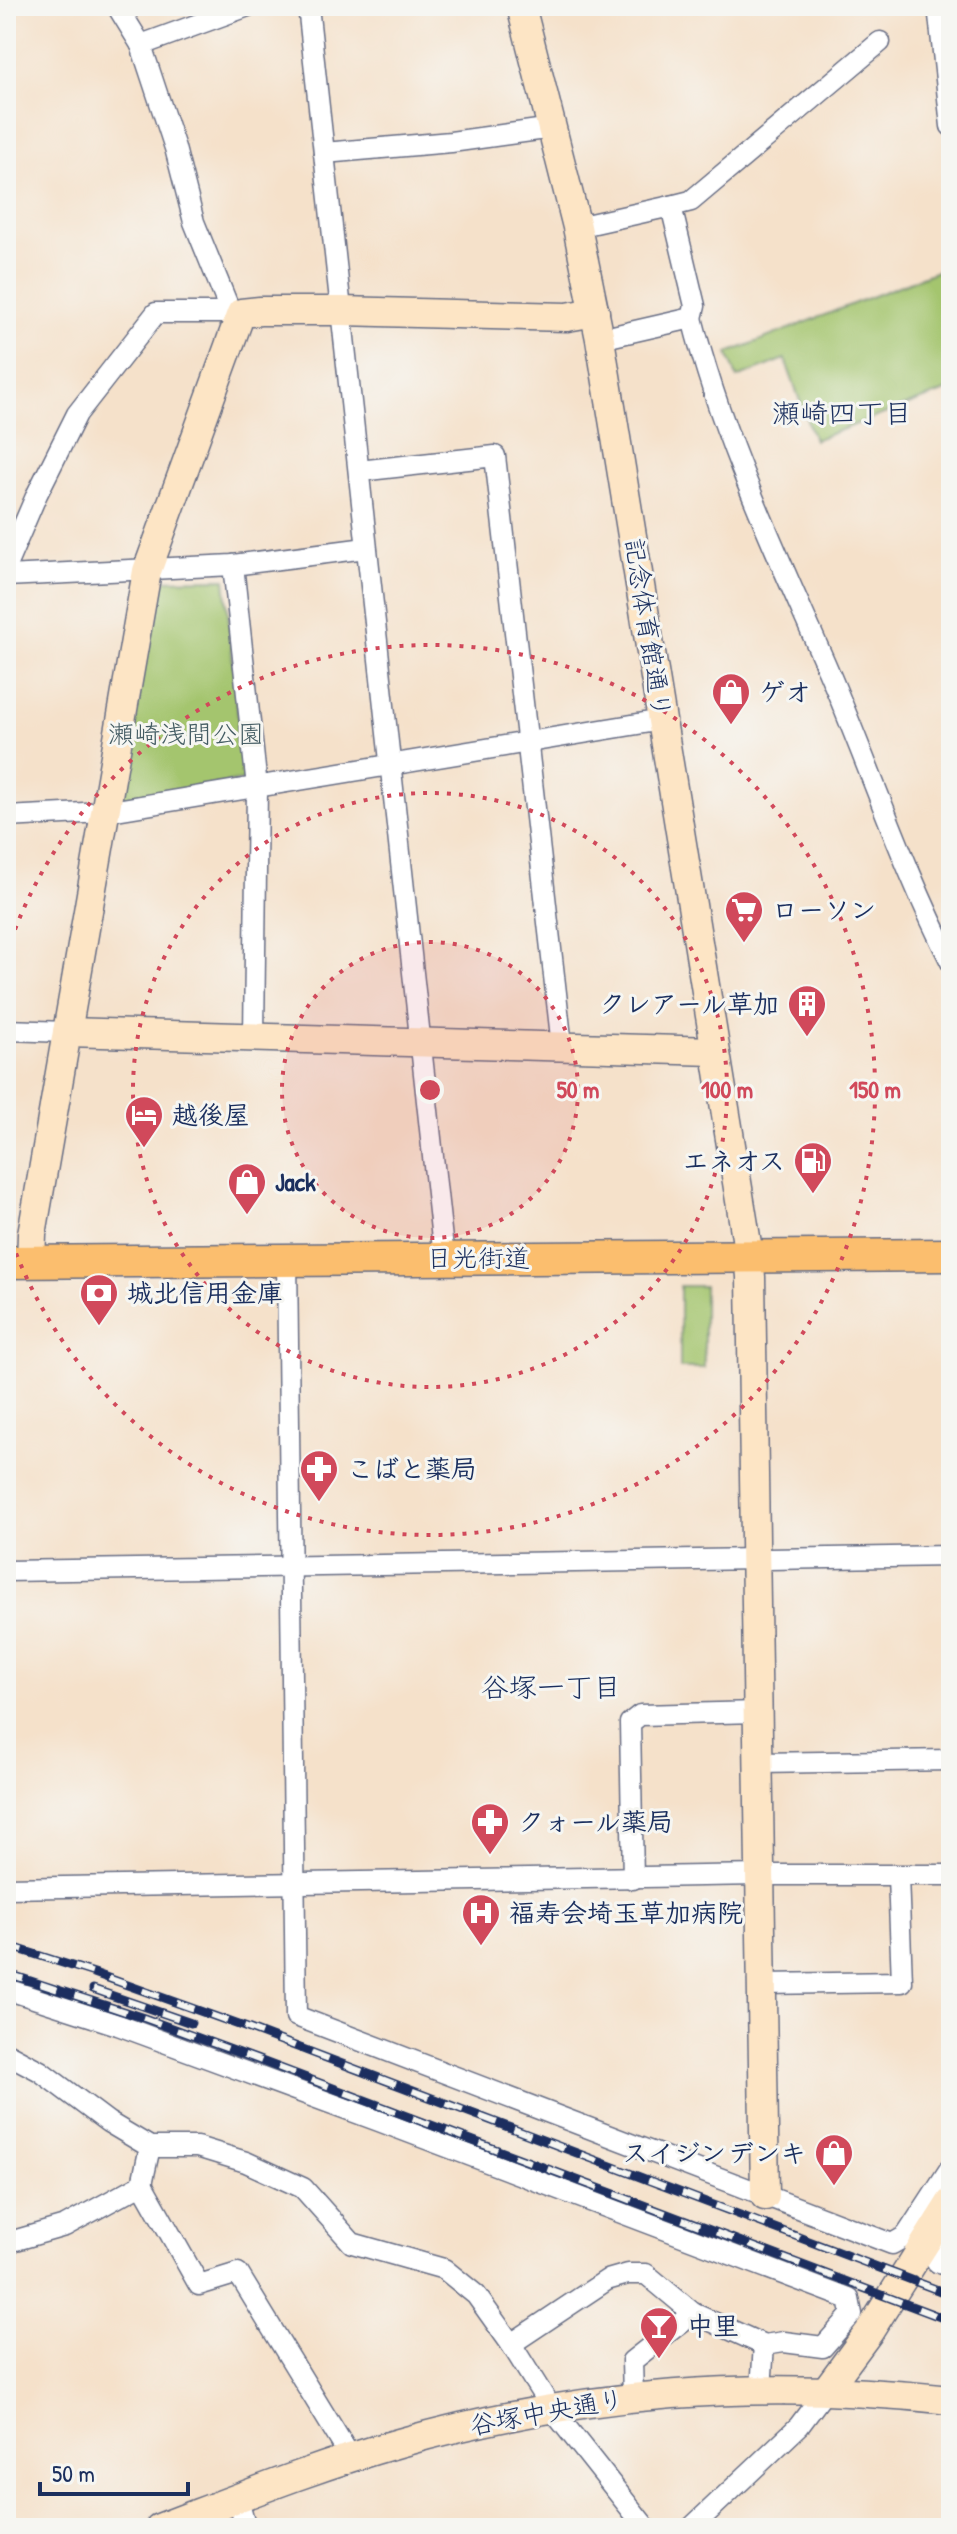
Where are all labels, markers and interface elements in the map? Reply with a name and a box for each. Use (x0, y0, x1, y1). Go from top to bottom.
district label: 瀬崎四丁目 (772, 394, 912, 432)
street label: 記念体育館通り (617, 535, 680, 721)
shop icon: ゲオ (710, 671, 752, 726)
place label: ゲオ (759, 674, 811, 709)
park label: 瀬崎浅間公園 (108, 716, 264, 751)
supermarket icon: ローソン (723, 889, 765, 944)
place label: ローソン (772, 892, 876, 927)
building icon: クレアール草加 (786, 983, 828, 1038)
place label: クレアール草加 (599, 986, 779, 1021)
text: 50 m (557, 1073, 599, 1105)
text: 100 m (701, 1073, 753, 1105)
text: 150 m (849, 1073, 901, 1105)
centre of rings (416, 1076, 444, 1104)
hotel icon: 越後屋 (123, 1094, 165, 1149)
place label: 越後屋 (172, 1097, 250, 1132)
fuel station icon: エネオス (792, 1140, 834, 1195)
place label: エネオス (683, 1143, 785, 1178)
shop icon: Jack (226, 1161, 268, 1216)
place label: Jack (275, 1164, 316, 1199)
street label: 日光街道 (426, 1240, 530, 1275)
bank icon: 城北信用金庫 (78, 1272, 120, 1327)
place label: 城北信用金庫 (127, 1275, 283, 1310)
pharmacy icon: こばと薬局 (298, 1448, 340, 1503)
place label: こばと薬局 (347, 1451, 477, 1486)
district label: 谷塚一丁目 (481, 1668, 621, 1706)
pharmacy icon: クォール薬局 (469, 1801, 511, 1856)
place label: クォール薬局 (518, 1804, 673, 1839)
hospital icon: 福寿会埼玉草加病院 (460, 1892, 502, 1947)
place label: 福寿会埼玉草加病院 (509, 1895, 743, 1930)
shop icon: スイジンデンキ (813, 2132, 855, 2187)
place label: スイジンデンキ (622, 2135, 806, 2170)
bar icon: 中里 (638, 2305, 680, 2360)
place label: 中里 (687, 2308, 739, 2343)
street label: 谷塚中央通り (467, 2381, 627, 2442)
scale bar (40, 2446, 188, 2496)
text: 50 m (52, 2457, 95, 2489)

